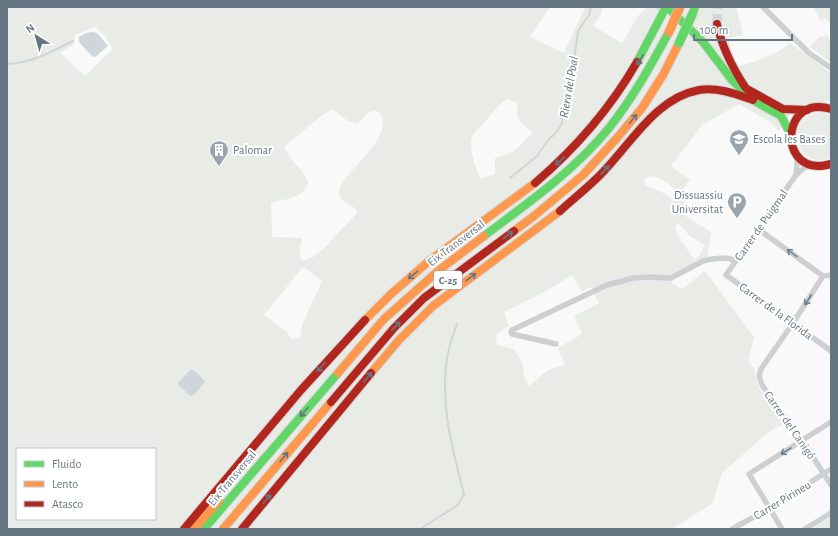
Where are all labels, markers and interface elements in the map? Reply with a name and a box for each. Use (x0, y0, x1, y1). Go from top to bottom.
north arrow (16, 16, 56, 56)
scale bar (694, 16, 792, 42)
text: N (24, 22, 37, 35)
text: 100 m (700, 24, 728, 36)
one-way arrow (636, 54, 644, 66)
water label: Riera del Poal (558, 55, 581, 119)
one-way arrow (629, 113, 638, 124)
school or university icon: Escola les Bases (728, 128, 750, 156)
place label: Escola les Bases (753, 133, 826, 145)
building icon: Palomar (208, 139, 230, 167)
place label: Palomar (233, 144, 272, 156)
one-way arrow (555, 157, 565, 166)
one-way arrow (600, 165, 609, 175)
street label: Carrer de Puigmal (732, 187, 790, 263)
place label: Dissuassiu Universitat (672, 189, 723, 215)
parking icon: Dissuassiu Universitat (726, 191, 748, 219)
street label: Eix Transversal (425, 218, 487, 268)
one-way arrow (502, 231, 513, 239)
one-way arrow (786, 249, 797, 257)
one-way arrow (407, 270, 418, 279)
road number: C-25 (434, 271, 462, 289)
one-way arrow (465, 273, 476, 281)
street label: Carrer de la Florida (737, 280, 815, 342)
one-way arrow (804, 294, 812, 305)
one-way arrow (391, 321, 401, 331)
one-way arrow (317, 361, 326, 371)
one-way arrow (363, 372, 372, 383)
street label: Carrer del Canigó (762, 389, 818, 461)
one-way arrow (299, 407, 308, 417)
one-way arrow (780, 447, 792, 455)
legend (16, 448, 156, 520)
street label: Eix Transversal (206, 448, 258, 508)
one-way arrow (280, 451, 289, 462)
text: Fluido (52, 458, 81, 470)
text: Lento (52, 478, 78, 490)
street label: Carrer Pirineu (751, 478, 813, 522)
one-way arrow (263, 494, 272, 504)
text: Atasco (52, 498, 83, 510)

